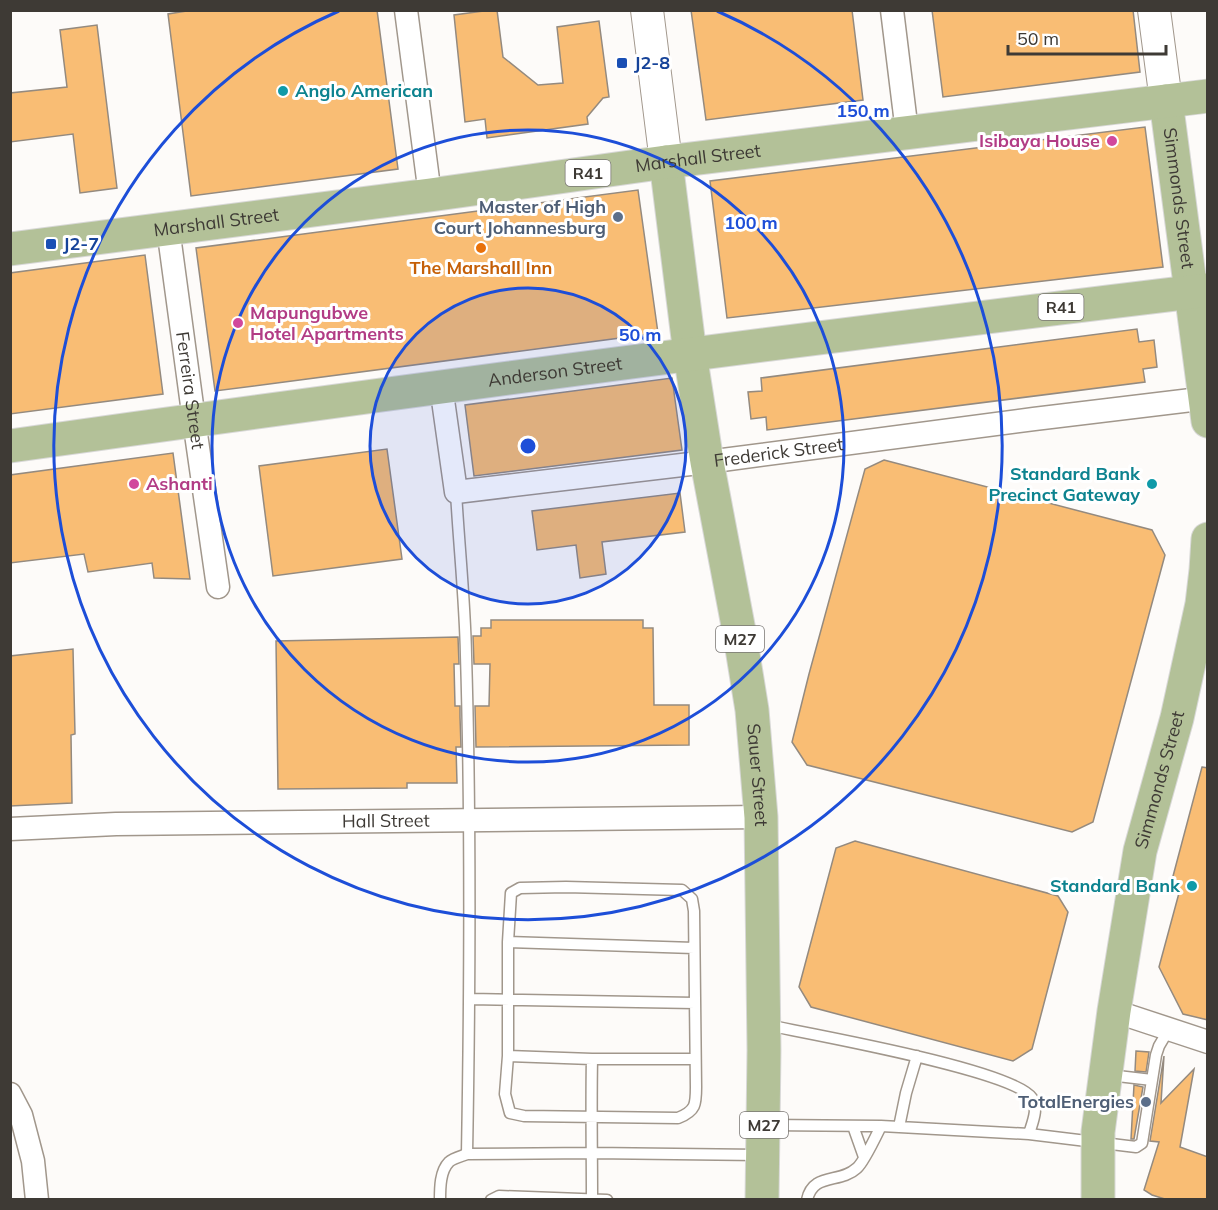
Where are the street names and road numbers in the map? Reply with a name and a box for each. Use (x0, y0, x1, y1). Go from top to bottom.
street label: Simmonds Street (1159, 126, 1200, 270)
street label: Marshall Street (634, 139, 762, 177)
road number: R41 (566, 160, 610, 186)
street label: Marshall Street (152, 203, 280, 241)
road number: R41 (1038, 294, 1084, 320)
street label: Ferreira Street (171, 330, 210, 451)
street label: Anderson Street (486, 351, 623, 392)
street label: Frederick Street (712, 432, 845, 472)
road number: M27 (716, 626, 764, 652)
street label: Simmonds Street (1129, 709, 1189, 851)
street label: Sauer Street (742, 722, 773, 827)
street label: Hall Street (342, 809, 430, 833)
road number: M27 (740, 1112, 788, 1138)

